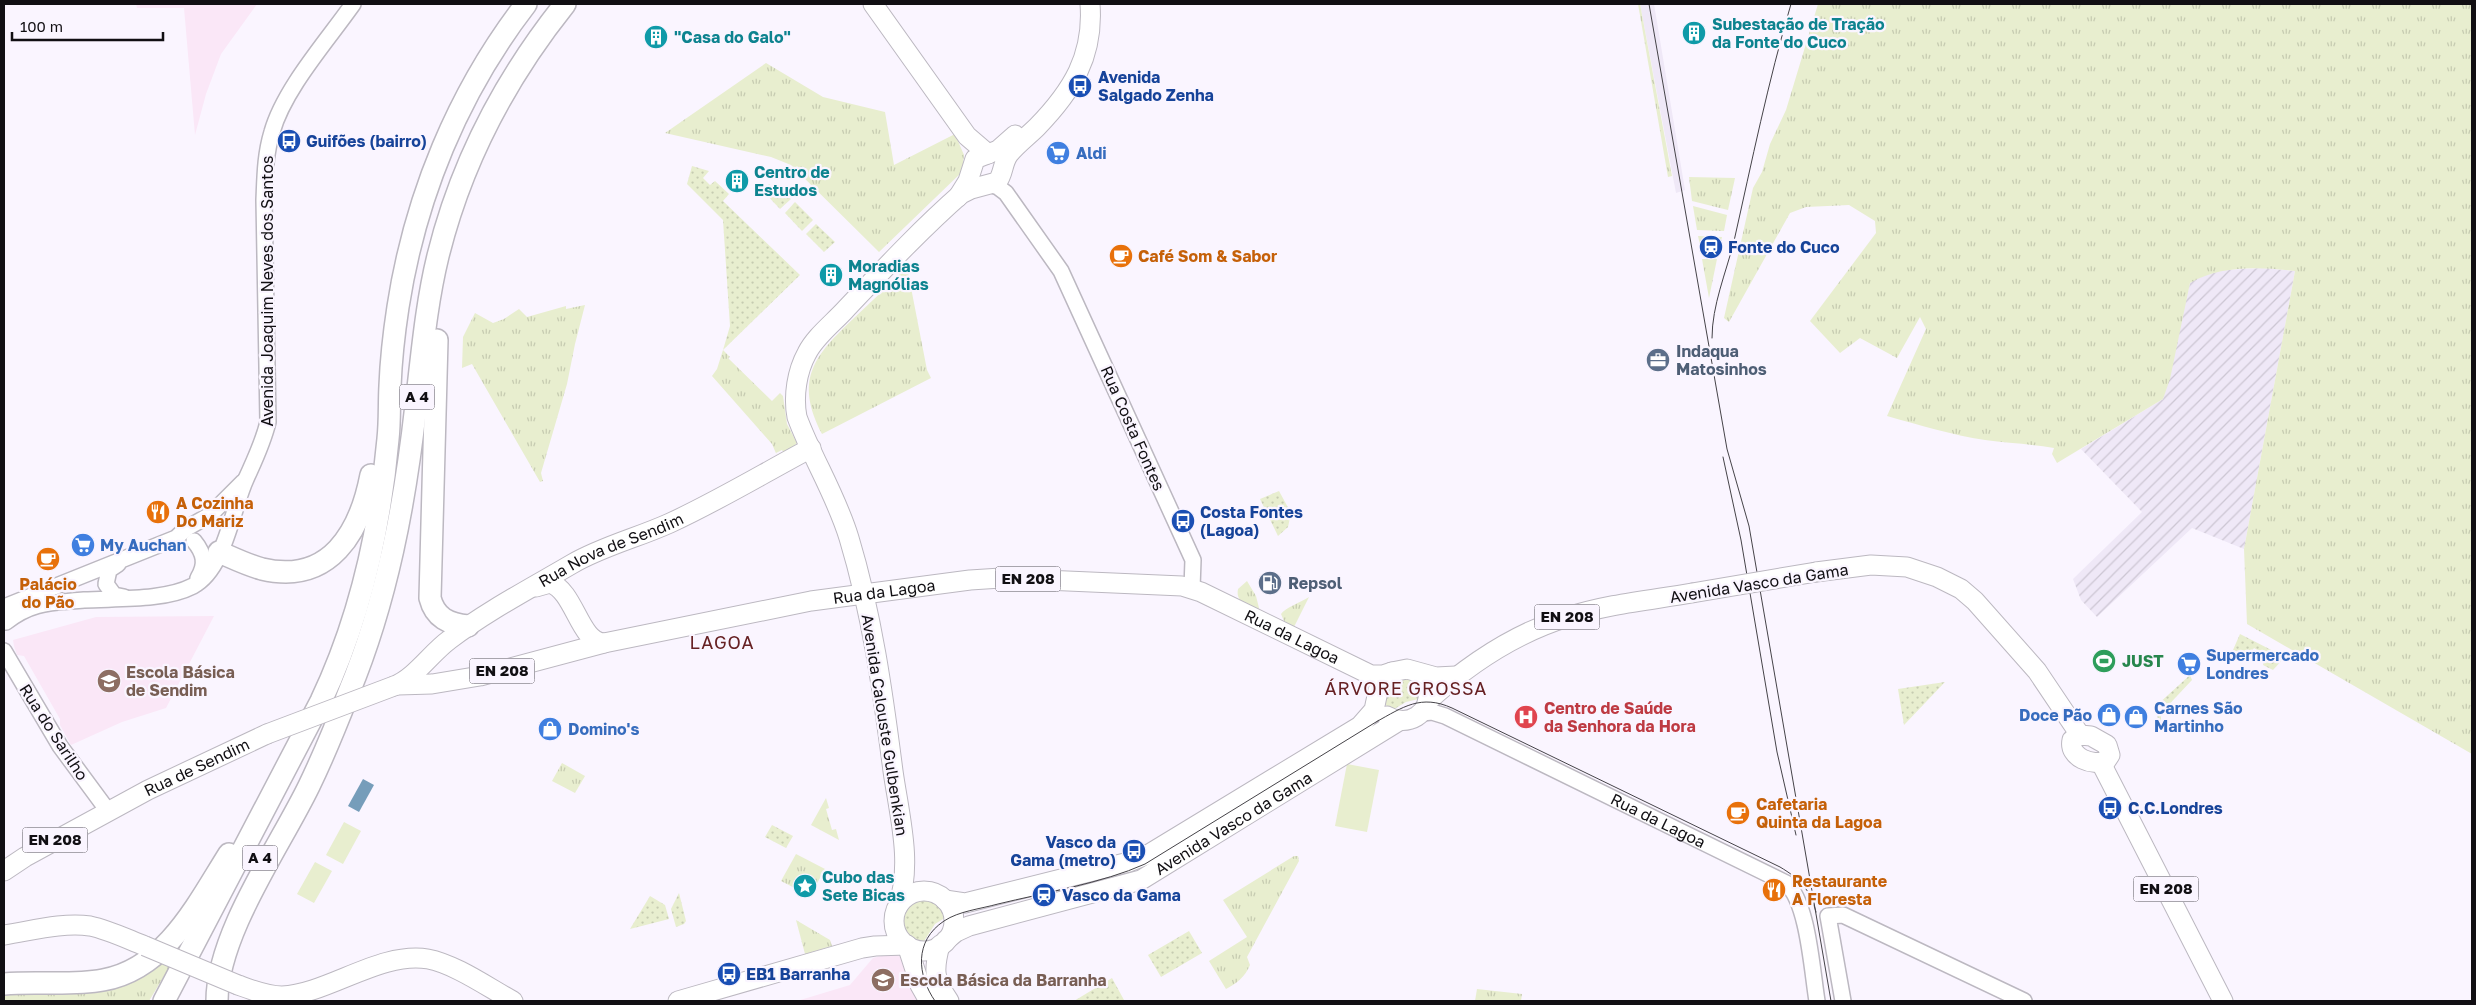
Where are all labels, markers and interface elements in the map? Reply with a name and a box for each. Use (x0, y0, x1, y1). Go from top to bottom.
scale bar (12, 10, 164, 42)
place label: Subestação de Tração da Fonte do Cuco (1712, 14, 1885, 52)
text: 100 m (20, 17, 63, 35)
building icon: Subestação de Tração da Fonte do Cuco (1681, 20, 1707, 46)
building icon: "Casa do Galo" (643, 24, 669, 50)
place label: "Casa do Galo" (674, 27, 791, 47)
place label: Avenida Salgado Zenha (1098, 67, 1214, 105)
bus stop icon: Avenida Salgado Zenha (1067, 73, 1093, 99)
bus stop icon: Guifões (bairro) (276, 128, 302, 154)
place label: Guifões (bairro) (306, 131, 427, 151)
supermarket icon: Aldi (1045, 140, 1071, 166)
place label: Aldi (1076, 143, 1107, 163)
street label: Avenida Joaquim Neves dos Santos (257, 155, 277, 427)
place label: Centro de Estudos (754, 162, 830, 200)
building icon: Centro de Estudos (724, 168, 750, 194)
station icon: Fonte do Cuco (1698, 234, 1724, 260)
place label: Fonte do Cuco (1728, 237, 1840, 257)
cafe icon: Café Som & Sabor (1108, 243, 1134, 269)
place label: Café Som & Sabor (1138, 246, 1277, 266)
place label: Moradias Magnólias (848, 256, 929, 294)
building icon: Moradias Magnólias (818, 262, 844, 288)
place label: Indaqua Matosinhos (1676, 341, 1767, 379)
office icon: Indaqua Matosinhos (1645, 347, 1671, 373)
street label: Rua Costa Fontes (1097, 363, 1169, 493)
road number: A 4 (400, 384, 434, 410)
place label: A Cozinha Do Mariz (176, 493, 253, 531)
restaurant icon: A Cozinha Do Mariz (145, 499, 171, 525)
place label: Costa Fontes (Lagoa) (1200, 502, 1303, 540)
street label: Rua Nova de Sendim (535, 508, 686, 591)
bus stop icon: Costa Fontes (Lagoa) (1170, 508, 1196, 534)
supermarket icon: My Auchan (70, 532, 96, 558)
place label: My Auchan (100, 535, 186, 555)
cafe icon: Palácio do Pão (35, 546, 61, 572)
street label: Avenida Vasco da Gama (1668, 559, 1850, 607)
road number: EN 208 (996, 566, 1060, 592)
fuel station icon: Repsol (1257, 570, 1283, 596)
place label: Repsol (1288, 573, 1343, 593)
place label: Palácio do Pão (19, 574, 77, 612)
street label: Rua da Lagoa (832, 575, 937, 608)
road number: EN 208 (1534, 604, 1600, 630)
street label: Rua da Lagoa (1241, 605, 1343, 668)
street label: Avenida Calouste Gulbenkian (858, 613, 912, 837)
district label: LAGOA (689, 631, 755, 653)
place label: Supermercado Londres (2206, 645, 2320, 683)
sports icon: JUST (2091, 648, 2117, 674)
place label: JUST (2122, 651, 2164, 671)
supermarket icon: Supermercado Londres (2176, 651, 2202, 677)
road number: EN 208 (470, 658, 534, 684)
place label: Escola Básica de Sendim (126, 662, 235, 700)
school or university icon: Escola Básica de Sendim (96, 668, 122, 694)
district label: ÁRVORE GROSSA (1325, 677, 1487, 699)
street label: Rua do Sarilho (15, 680, 93, 784)
place label: Centro de Saúde da Senhora da Hora (1544, 698, 1696, 736)
place label: Carnes São Martinho (2154, 698, 2243, 736)
shop icon: Doce Pão (2096, 702, 2122, 728)
hospital icon: Centro de Saúde da Senhora da Hora (1513, 704, 1539, 730)
shop icon: Carnes São Martinho (2123, 704, 2149, 730)
place label: Doce Pão (2019, 705, 2092, 725)
shop icon: Domino's (537, 716, 563, 742)
place label: Domino's (568, 719, 639, 739)
street label: Rua de Sendim (141, 734, 252, 800)
street label: Avenida Vasco da Gama (1151, 767, 1316, 879)
street label: Rua da Lagoa (1607, 789, 1709, 852)
place label: Cafetaria Quinta da Lagoa (1756, 794, 1882, 832)
bus stop icon: C.C.Londres (2097, 795, 2123, 821)
place label: C.C.Londres (2128, 798, 2223, 818)
cafe icon: Cafetaria Quinta da Lagoa (1725, 800, 1751, 826)
road number: EN 208 (22, 828, 88, 852)
place label: Vasco da Gama (metro) (1010, 832, 1116, 870)
bus stop icon: Vasco da Gama (metro) (1121, 838, 1147, 864)
road number: A 4 (242, 846, 278, 870)
place label: Cubo das Sete Bicas (822, 867, 905, 905)
place label: Restaurante A Floresta (1792, 871, 1887, 909)
place icon: Cubo das Sete Bicas (792, 873, 818, 899)
road number: EN 208 (2134, 876, 2198, 902)
restaurant icon: Restaurante A Floresta (1761, 877, 1787, 903)
station icon: Vasco da Gama (1031, 882, 1057, 908)
place label: Vasco da Gama (1062, 885, 1181, 905)
bus stop icon: EB1 Barranha (716, 961, 742, 987)
place label: EB1 Barranha (746, 964, 850, 984)
school or university icon: Escola Básica da Barranha (870, 967, 896, 993)
place label: Escola Básica da Barranha (900, 970, 1107, 990)

